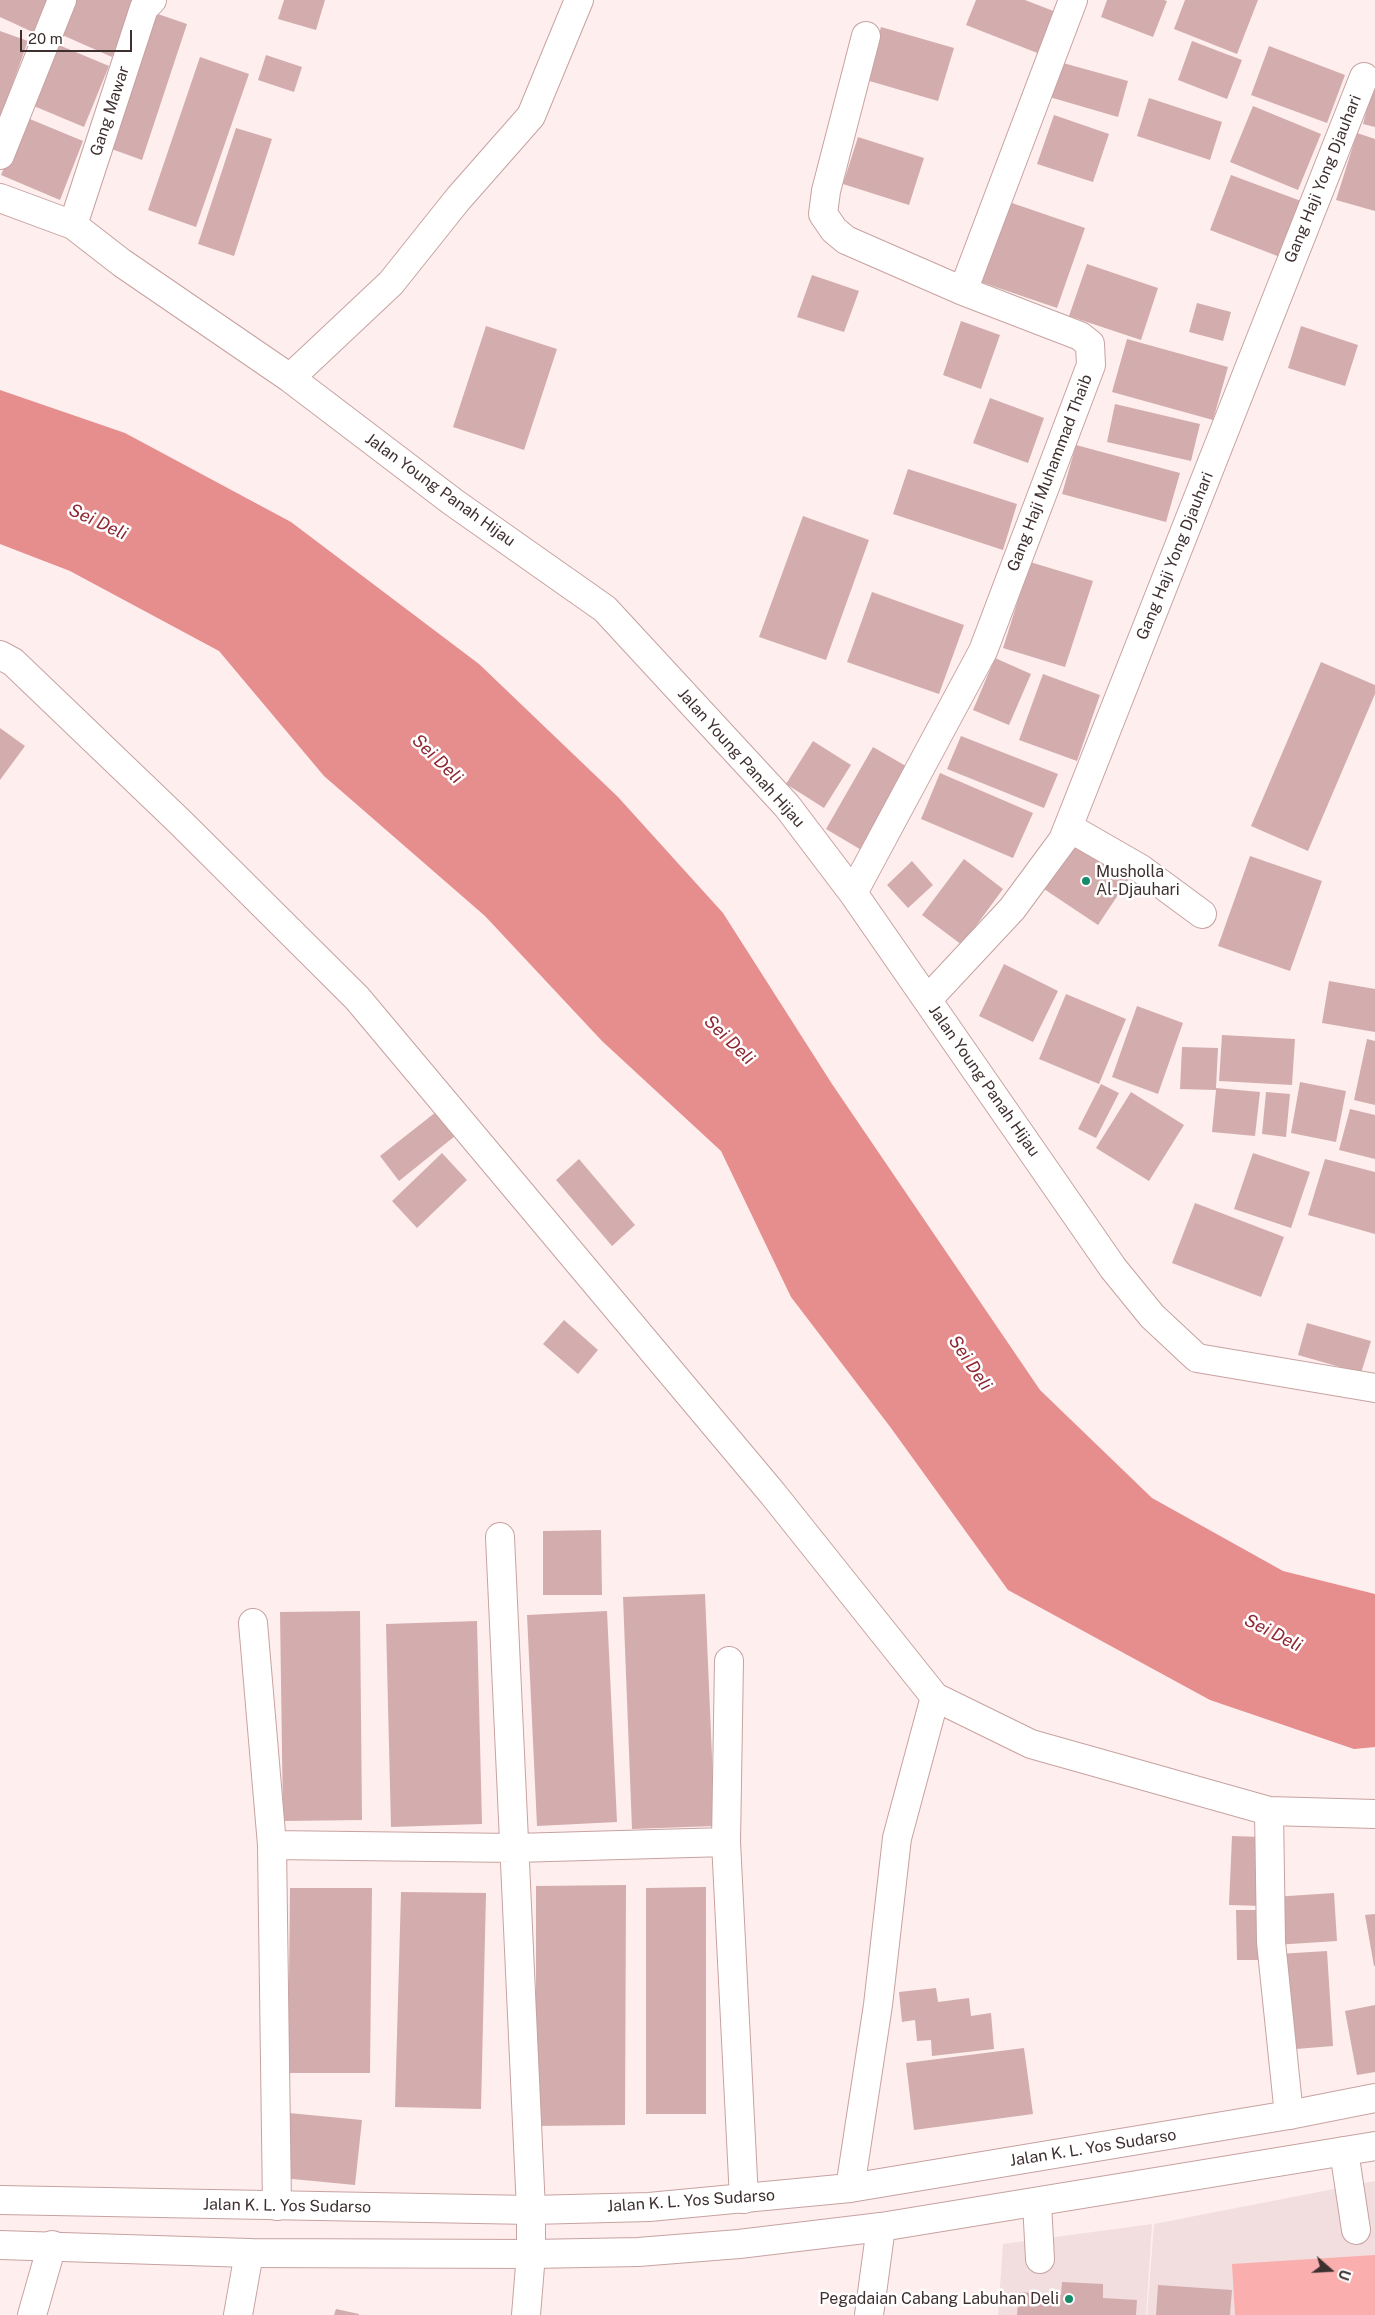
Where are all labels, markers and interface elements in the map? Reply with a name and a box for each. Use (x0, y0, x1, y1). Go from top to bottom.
scale bar (22, 20, 135, 52)
text: 20 m (28, 30, 63, 47)
street label: Gang Mawar (86, 63, 134, 159)
street label: Gang Haji Yong Djauhari (1280, 92, 1366, 266)
street label: Gang Haji Muhammad Thaib (1003, 372, 1097, 574)
street label: Jalan Young Panah Hijau (361, 429, 519, 551)
street label: Gang Haji Yong Djauhari (1132, 469, 1218, 643)
water label: Sei Deli (65, 499, 131, 545)
street label: Jalan Young Panah Hijau (673, 684, 809, 832)
water label: Sei Deli (407, 730, 467, 788)
place label: Musholla Al-Djauhari (1096, 862, 1180, 900)
marker: Musholla Al-Djauhari (1080, 875, 1092, 887)
street label: Jalan Young Panah Hijau (924, 1002, 1044, 1160)
water label: Sei Deli (699, 1011, 759, 1069)
water label: Sei Deli (944, 1331, 996, 1395)
water label: Sei Deli (1241, 1609, 1305, 1657)
street label: Jalan K. L. Yos Sudarso (1008, 2125, 1178, 2171)
street label: Jalan K. L. Yos Sudarso (606, 2186, 776, 2216)
street label: Jalan K. L. Yos Sudarso (203, 2195, 371, 2217)
north arrow (1305, 2245, 1355, 2295)
text: U (1335, 2267, 1353, 2282)
place label: Pegadaian Cabang Labuhan Deli (819, 2289, 1059, 2309)
marker: Pegadaian Cabang Labuhan Deli (1063, 2293, 1075, 2305)

